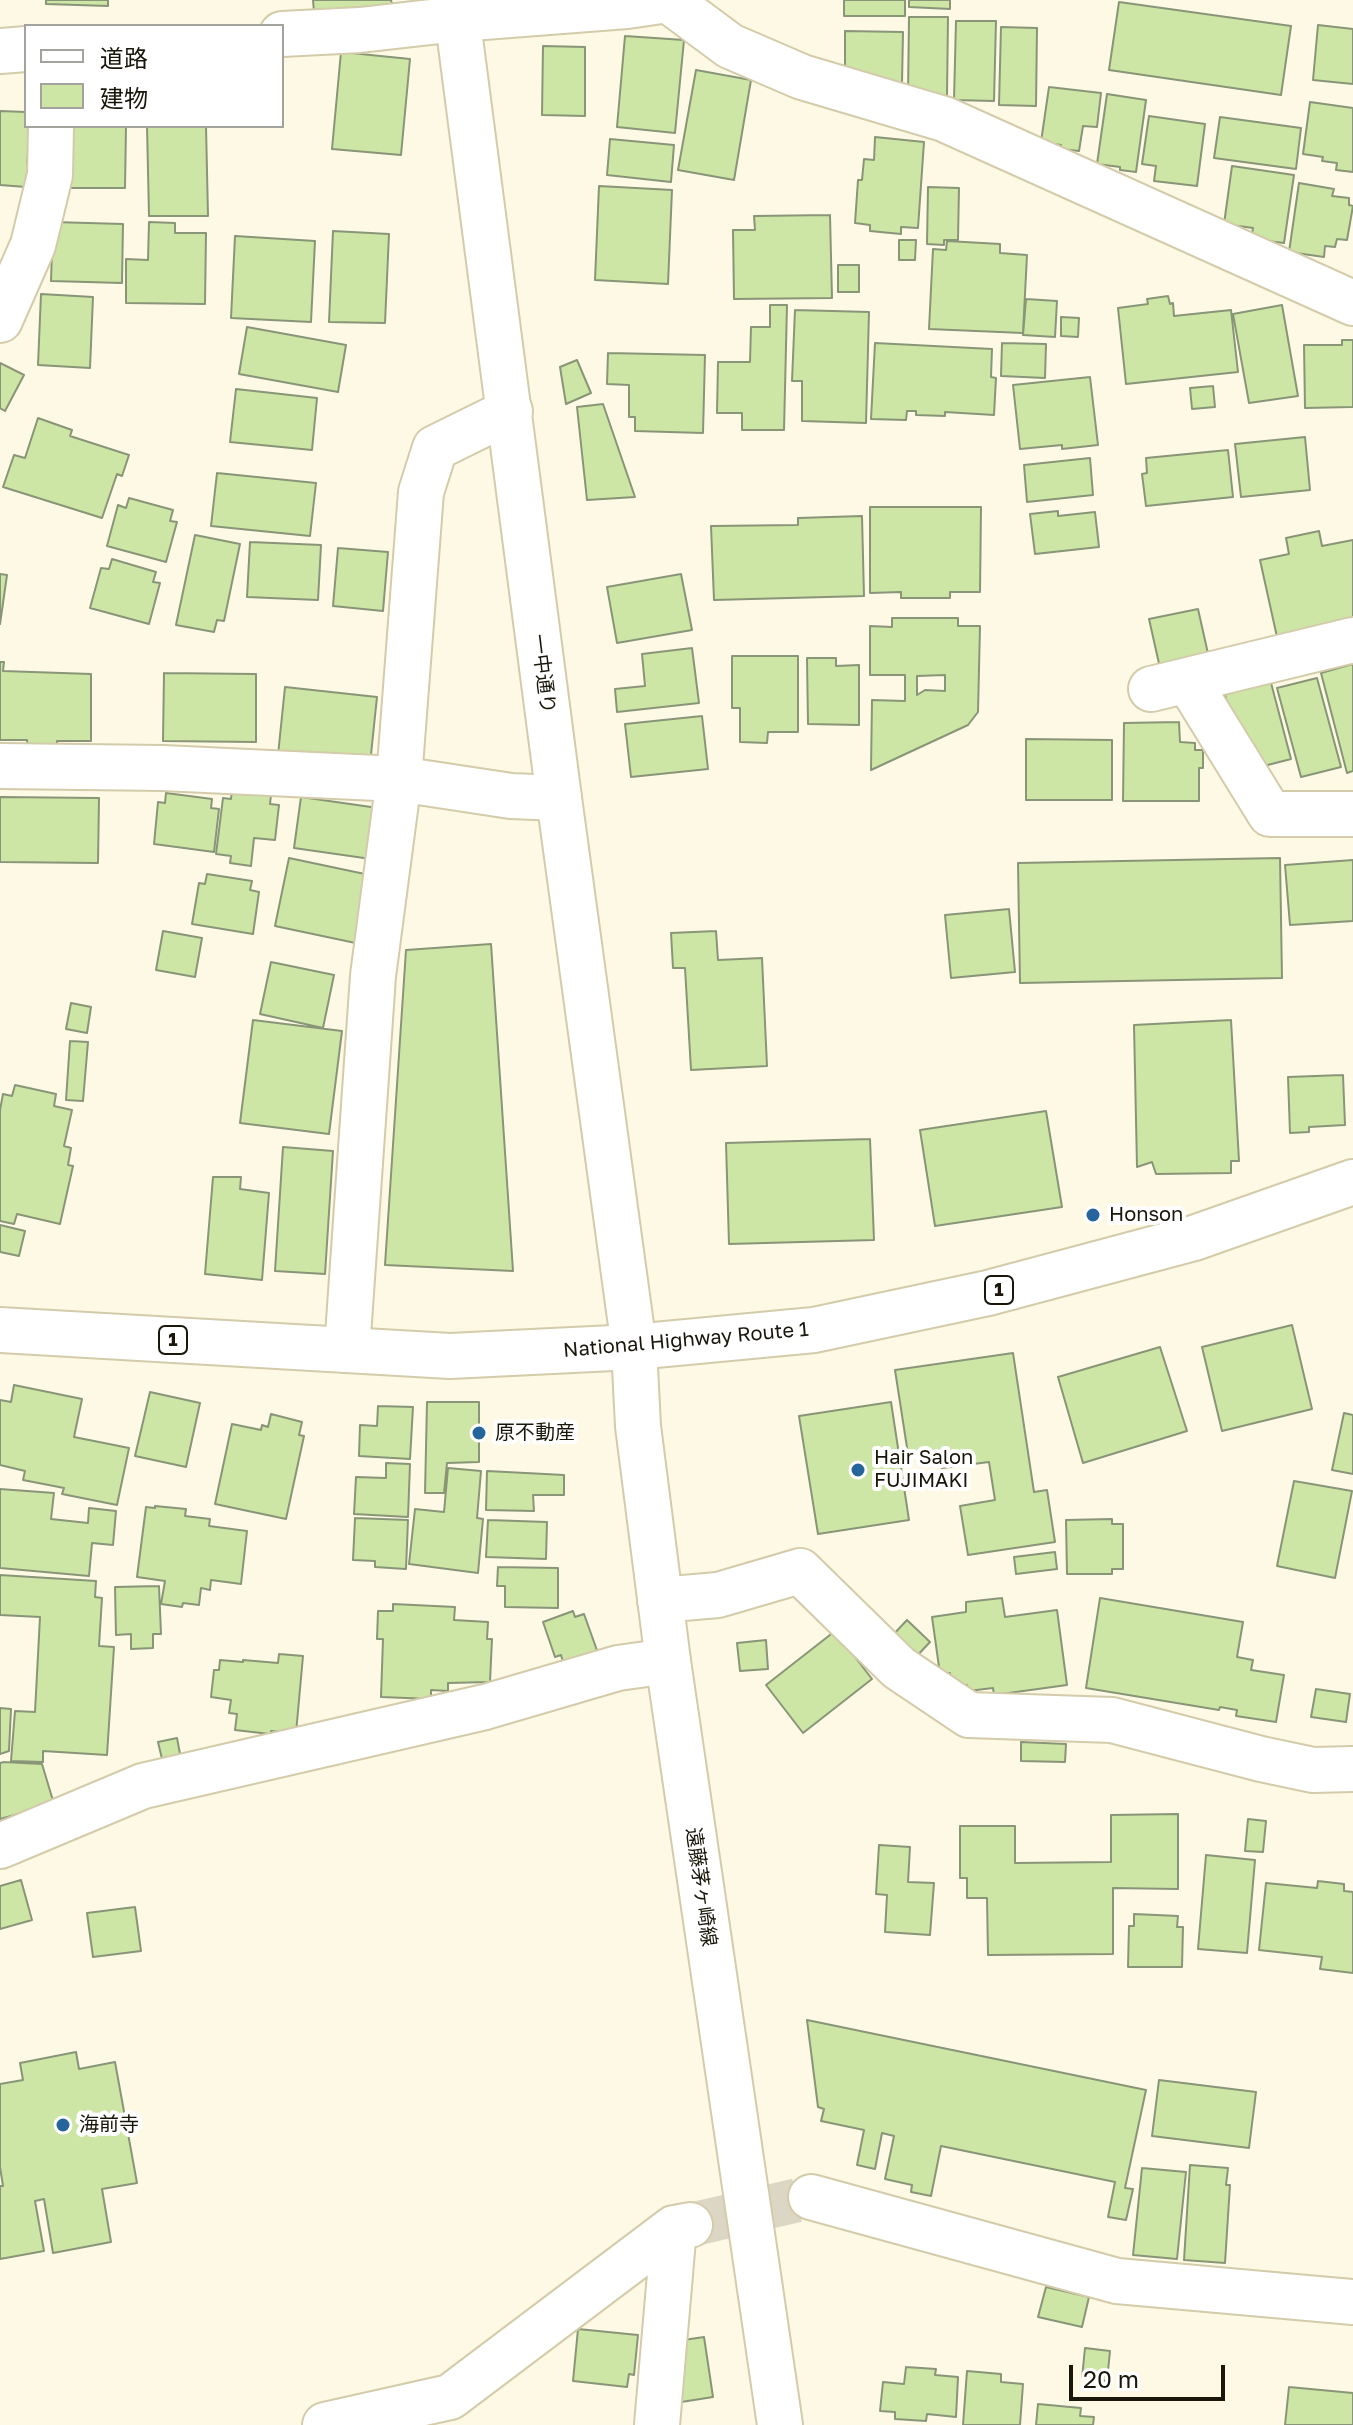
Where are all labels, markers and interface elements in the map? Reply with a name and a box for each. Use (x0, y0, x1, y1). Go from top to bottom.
legend (24, 24, 284, 128)
text: 道路 (100, 43, 148, 72)
text: 建物 (100, 83, 148, 112)
street label: 一中通り (526, 633, 560, 715)
place label: Honson (1109, 1203, 1183, 1227)
marker: Honson (1084, 1206, 1102, 1224)
road number: 1 (985, 1276, 1013, 1304)
street label: National Highway Route 1 (562, 1317, 810, 1363)
road number: 1 (159, 1326, 187, 1354)
place label: 原不動産 (495, 1421, 575, 1445)
marker: 原不動産 (470, 1424, 488, 1442)
place label: Hair Salon FUJIMAKI (874, 1446, 973, 1493)
marker: Hair Salon FUJIMAKI (849, 1461, 867, 1479)
street label: 遠藤茅ヶ崎線 (681, 1826, 721, 1948)
place label: 海前寺 (79, 2113, 139, 2137)
marker: 海前寺 (54, 2116, 72, 2134)
scale bar (1073, 2349, 1229, 2399)
text: 20 m (1083, 2364, 1139, 2393)

